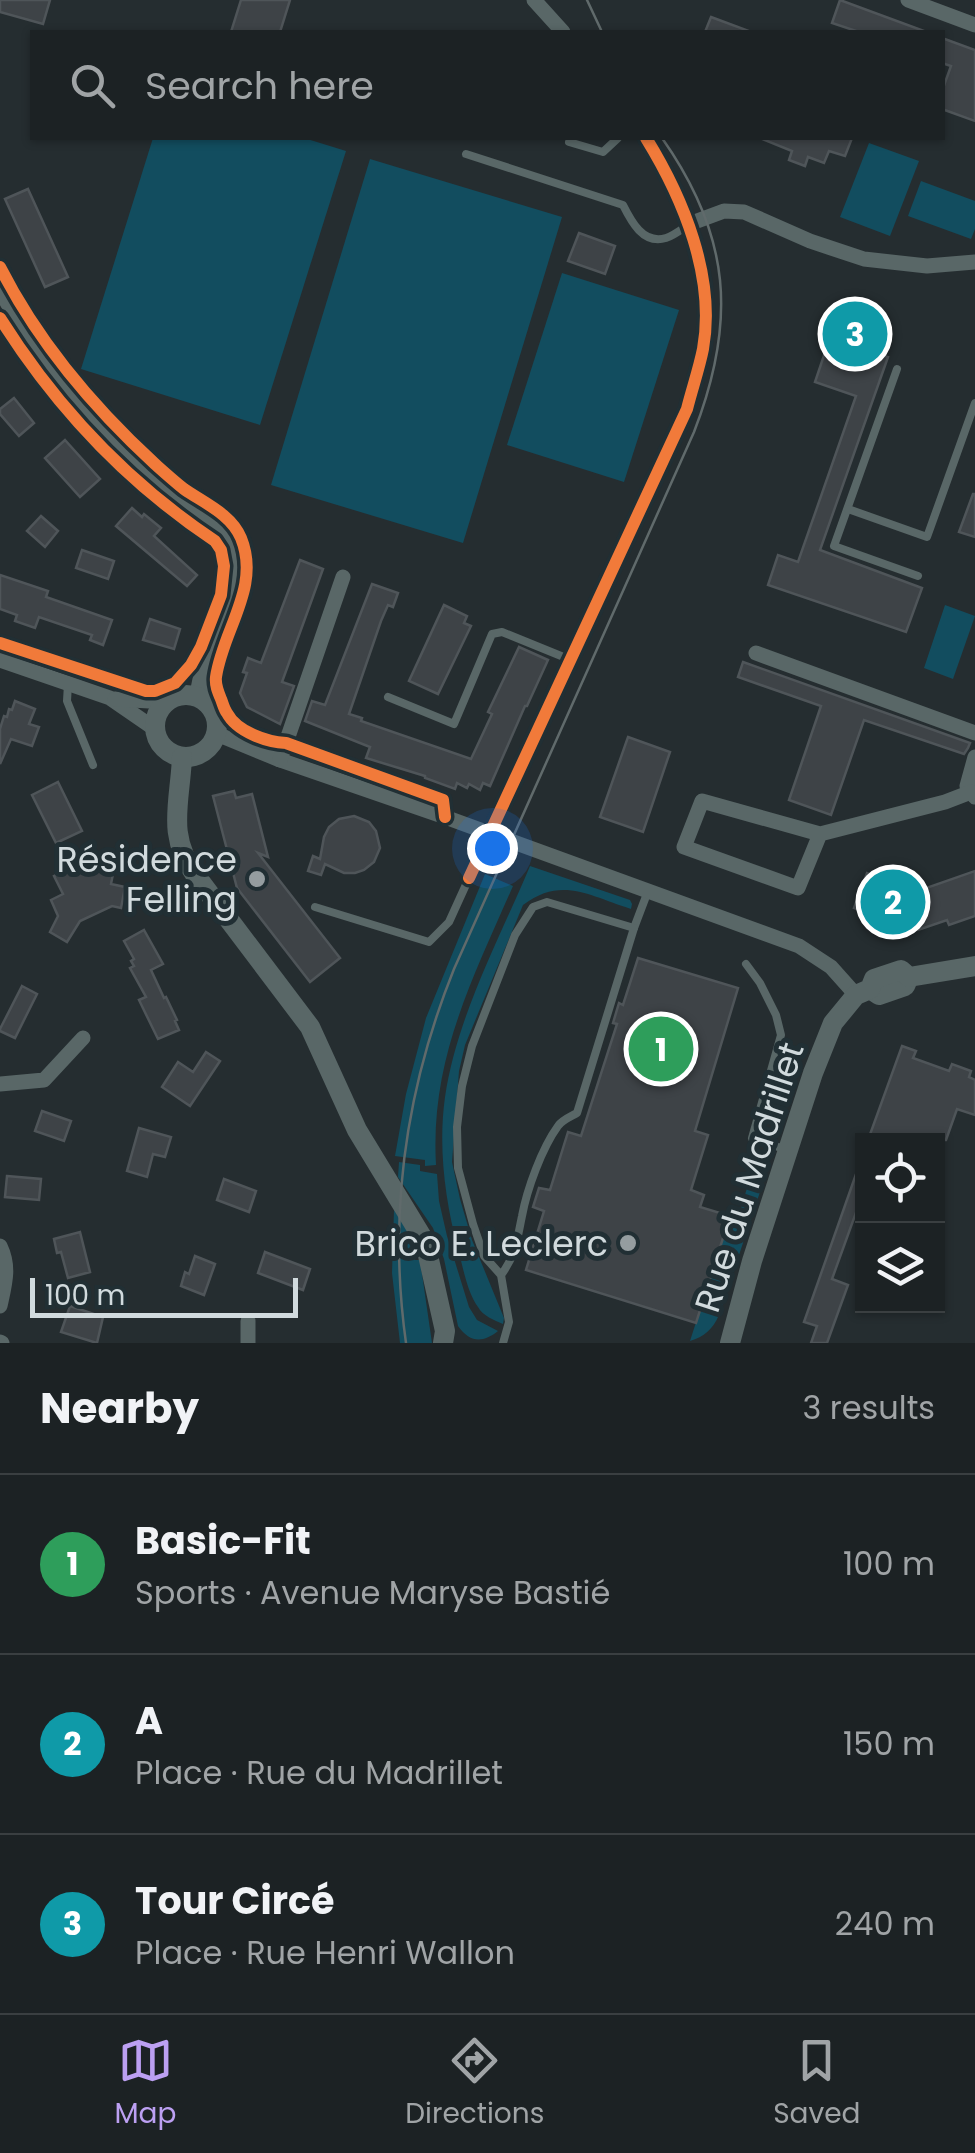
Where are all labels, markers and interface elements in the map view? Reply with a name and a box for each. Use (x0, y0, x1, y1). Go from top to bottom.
search box (30, 30, 945, 140)
icon: search (65, 58, 120, 113)
text: Search here (145, 59, 374, 112)
pin: 3 (822, 296, 888, 372)
your location (467, 823, 518, 874)
place label: Résidence Felling (56, 835, 237, 924)
pin: 2 (860, 864, 926, 940)
marker: Résidence Felling (246, 868, 268, 890)
pin: 1 (628, 1012, 694, 1086)
street label: Rue du Madrillet (682, 1036, 816, 1318)
map controls (855, 1133, 945, 1313)
button: locate (855, 1133, 945, 1223)
place label: Brico E. Leclerc (355, 1219, 608, 1268)
button: layers (855, 1223, 945, 1313)
marker: Brico E. Leclerc (617, 1232, 639, 1254)
scale bar (30, 1273, 298, 1318)
text: 100 m (45, 1276, 125, 1315)
text: Nearby (40, 1379, 199, 1438)
text: 3 results (802, 1385, 935, 1430)
text: Basic-Fit (135, 1514, 311, 1567)
text: 1 (66, 1541, 79, 1586)
text: 100 m (843, 1541, 935, 1586)
text: Sports · Avenue Maryse Bastié (135, 1570, 610, 1615)
text: A (135, 1694, 163, 1747)
text: 2 (63, 1721, 82, 1766)
text: 150 m (843, 1721, 935, 1766)
text: Place · Rue du Madrillet (135, 1750, 503, 1795)
text: Tour Circé (135, 1874, 334, 1927)
text: 3 (63, 1901, 82, 1946)
text: 240 m (835, 1901, 935, 1946)
text: Place · Rue Henri Wallon (135, 1930, 515, 1975)
tab: Map (114, 2033, 176, 2135)
tab: Directions (405, 2033, 544, 2135)
tab: Saved (773, 2033, 861, 2135)

